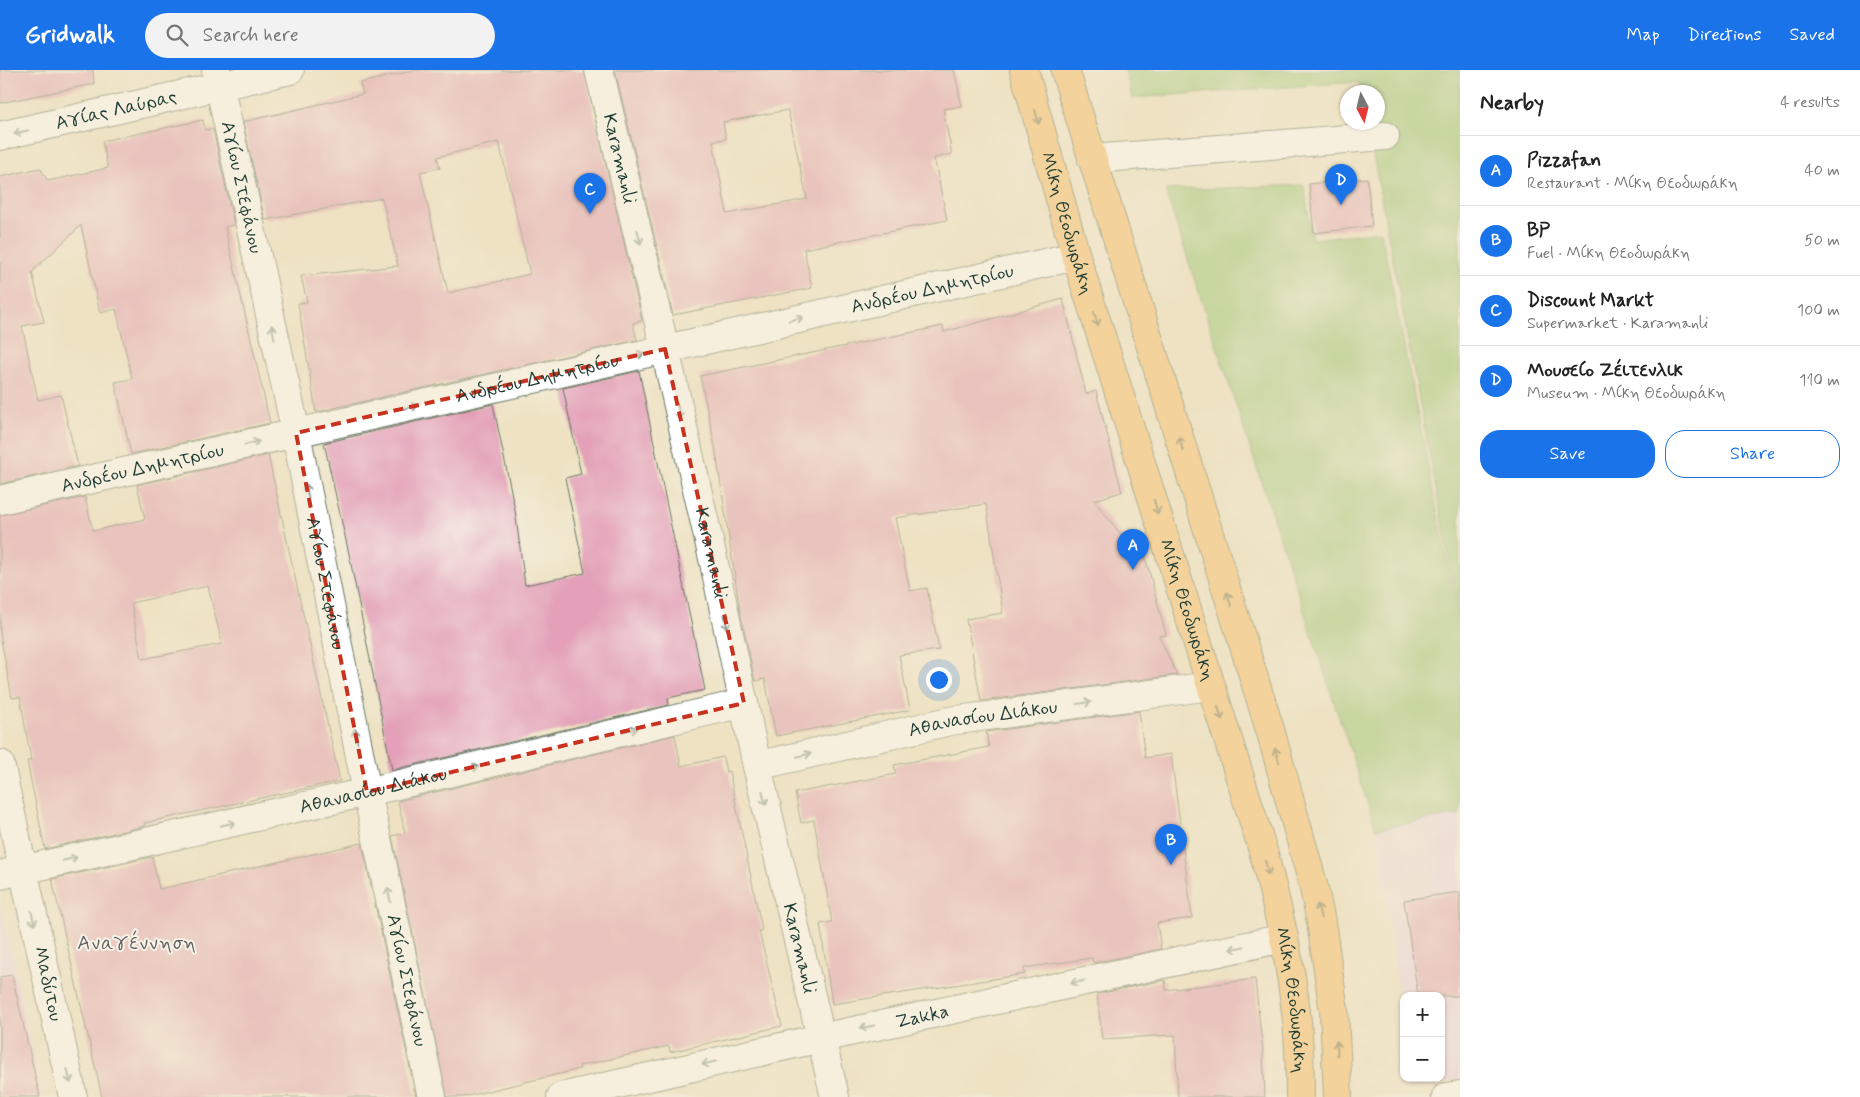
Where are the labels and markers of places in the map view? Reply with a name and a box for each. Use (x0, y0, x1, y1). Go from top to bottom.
pin: D (1325, 164, 1357, 205)
pin: C (574, 173, 606, 214)
pin: A (1117, 529, 1149, 570)
pin: B (1155, 824, 1187, 865)

